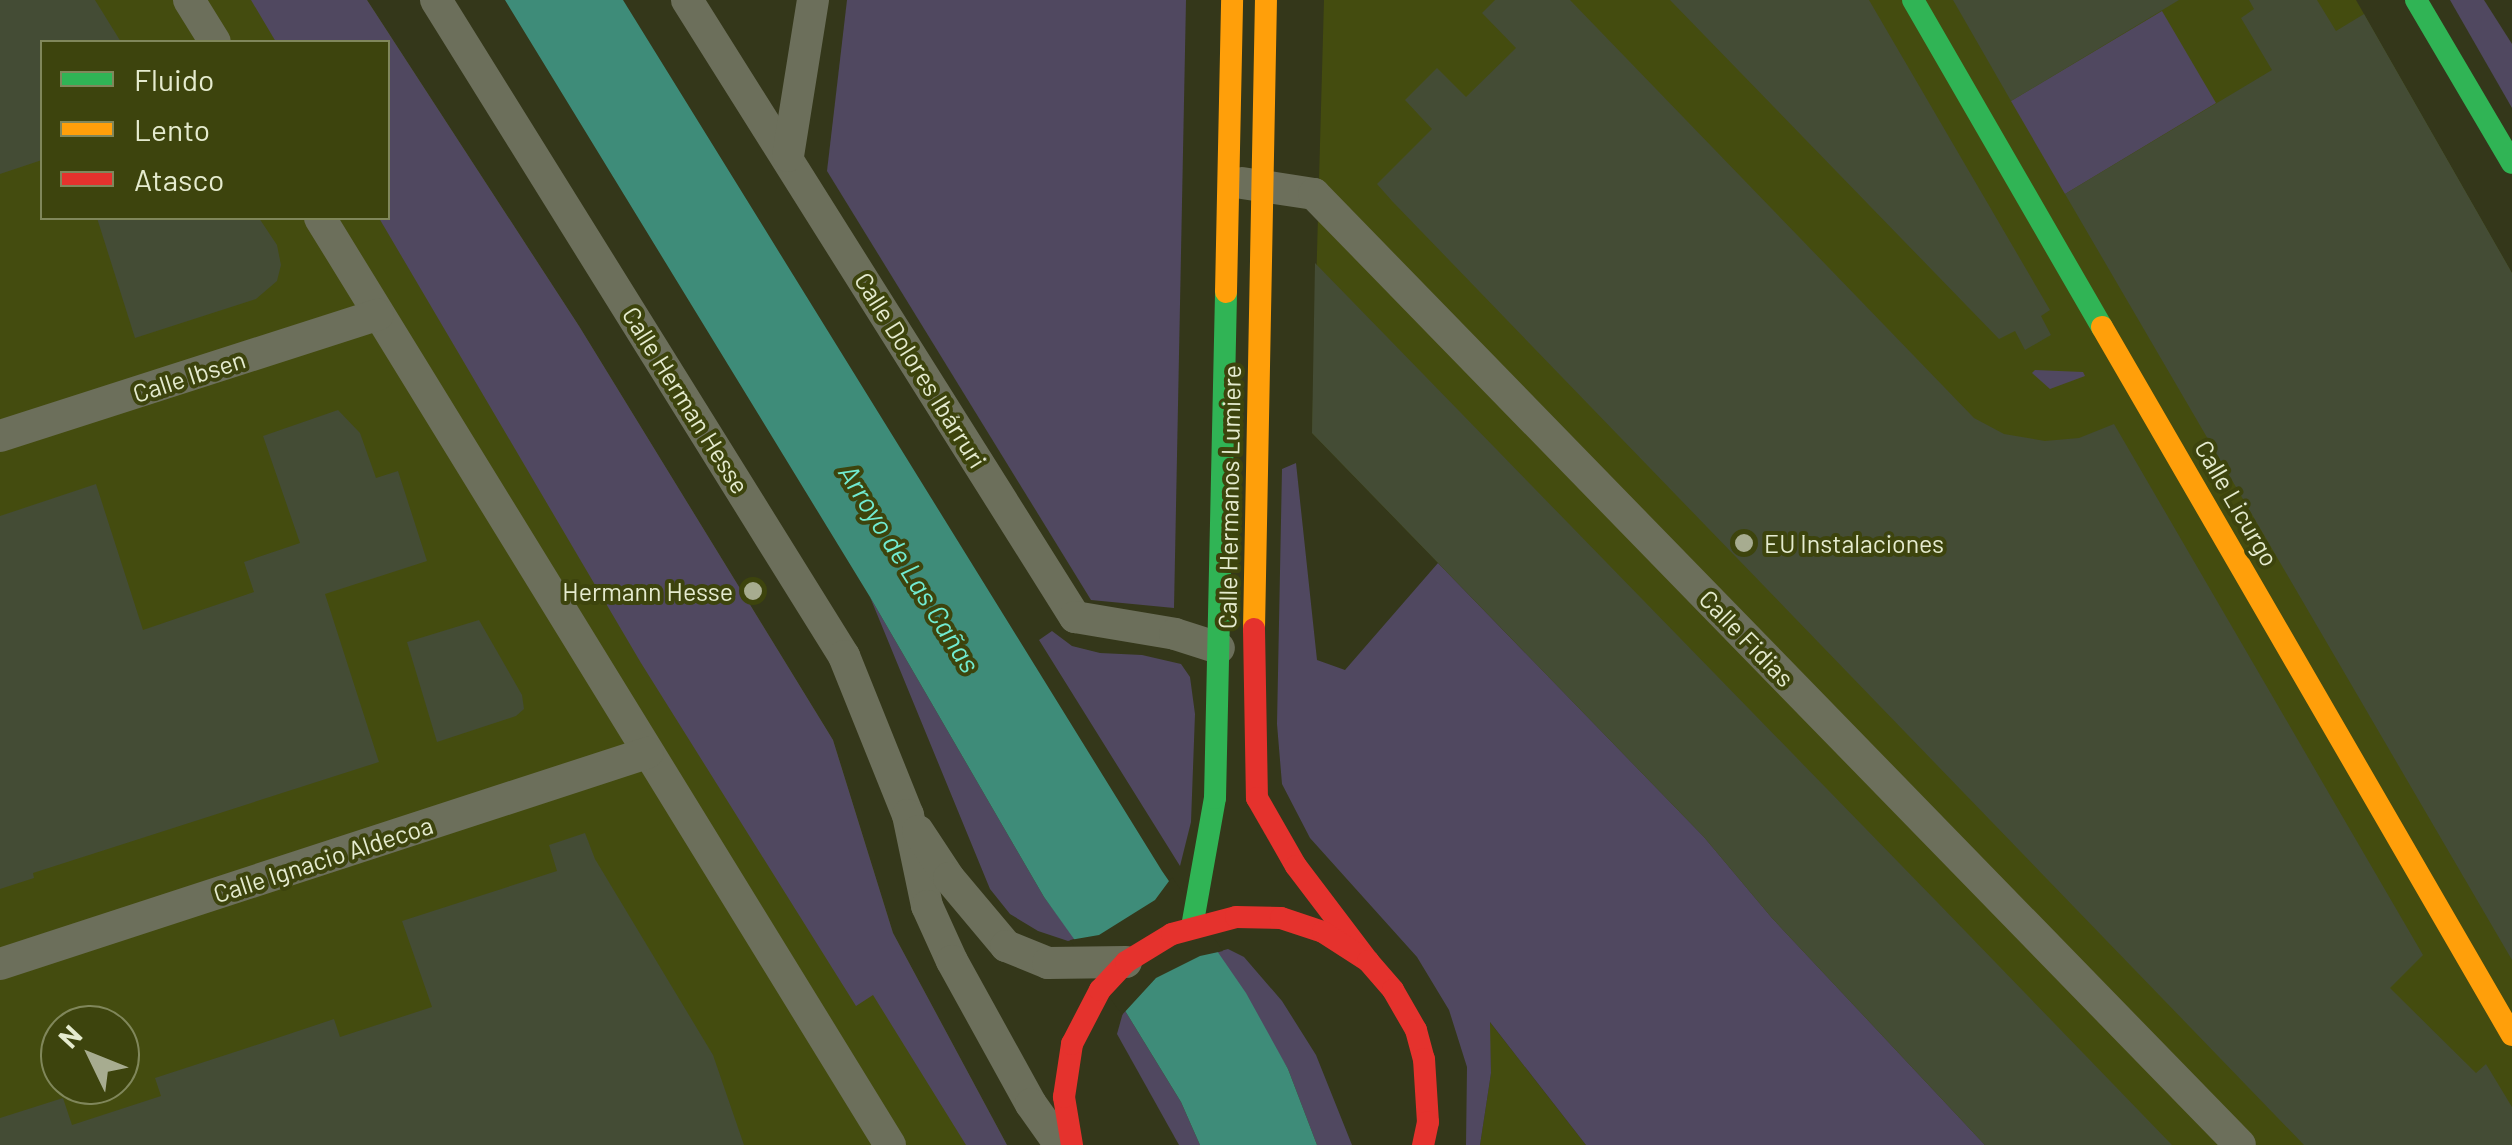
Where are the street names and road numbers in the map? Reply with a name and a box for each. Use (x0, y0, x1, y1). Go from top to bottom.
street label: Calle Dolores Ibárruri (849, 267, 993, 473)
street label: Calle Herman Hesse (616, 301, 756, 499)
street label: Calle Ibsen (129, 344, 249, 408)
street label: Calle Hermanos Lumiere (1212, 365, 1246, 629)
street label: Calle Licurgo (2189, 435, 2285, 571)
street label: Calle Fidias (1693, 583, 1801, 693)
street label: Calle Ignacio Aldecoa (210, 809, 436, 909)

